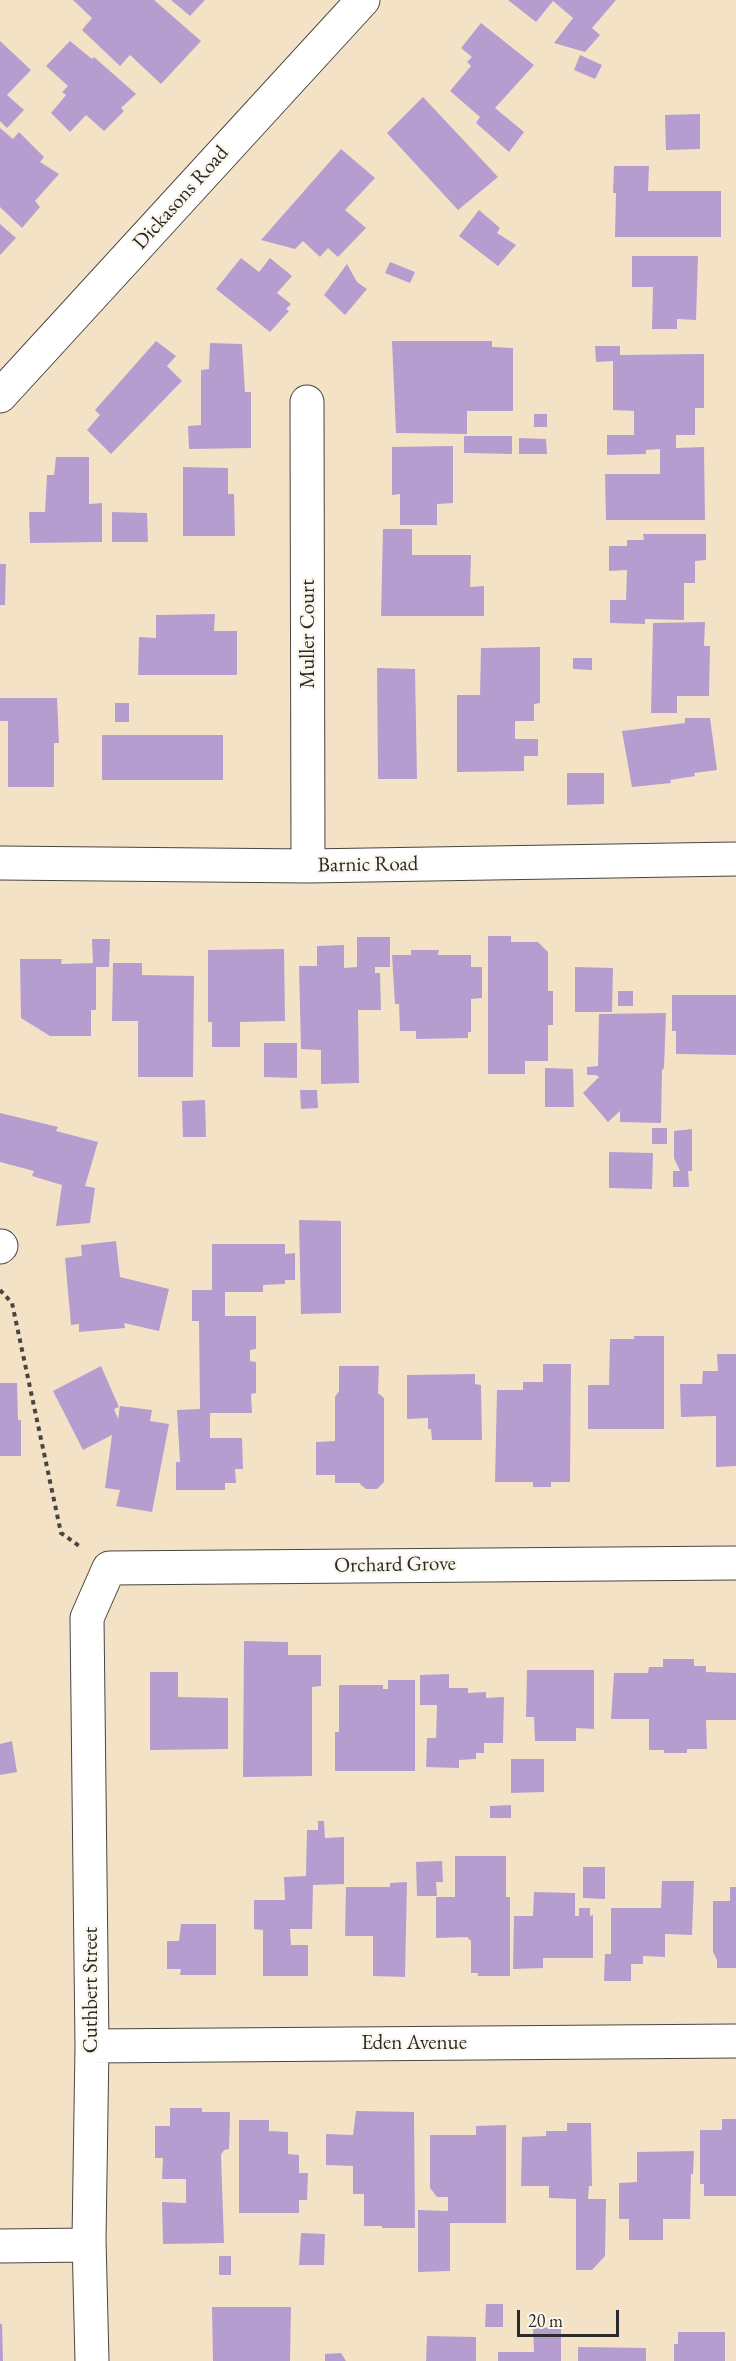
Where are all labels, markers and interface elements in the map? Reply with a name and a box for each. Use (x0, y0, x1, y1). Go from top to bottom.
street label: Dickasons Road (128, 141, 234, 255)
street label: Muller Court (295, 579, 321, 689)
street label: Barnic Road (317, 852, 419, 878)
street label: Orchard Grove (334, 1551, 456, 1579)
street label: Cuthbert Street (78, 1927, 104, 2053)
street label: Eden Avenue (361, 2030, 467, 2056)
scale bar (520, 2298, 622, 2336)
text: 20 m (528, 2309, 563, 2332)

